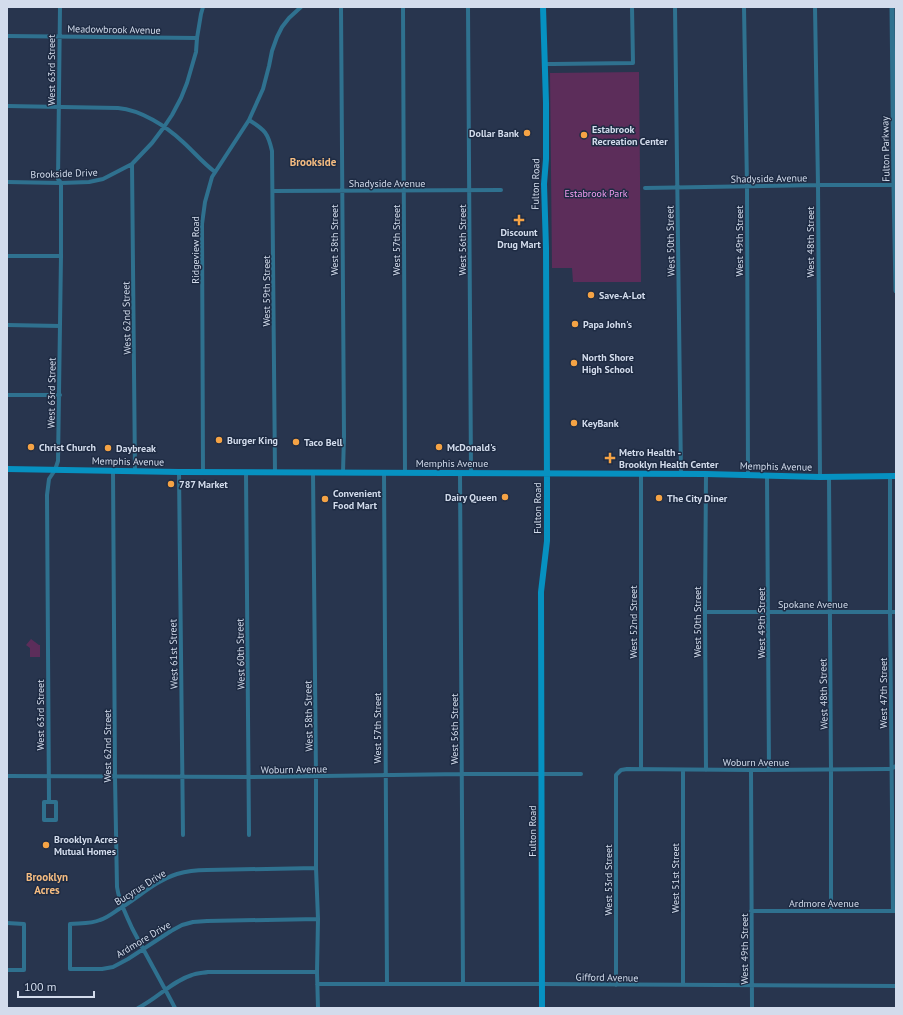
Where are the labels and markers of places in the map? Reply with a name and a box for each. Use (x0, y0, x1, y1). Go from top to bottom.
place label: Estabrook Recreation Center (592, 123, 668, 148)
place label: Dollar Bank (469, 127, 519, 140)
marker: Dollar Bank (522, 128, 532, 138)
marker: Estabrook Recreation Center (579, 130, 589, 140)
marker: Discount Drug Mart (514, 215, 524, 225)
place label: Discount Drug Mart (497, 226, 541, 251)
place label: Save-A-Lot (599, 289, 646, 302)
marker: Save-A-Lot (586, 290, 596, 300)
place label: Papa John's (583, 318, 632, 331)
marker: Papa John's (570, 319, 580, 329)
place label: North Shore High School (582, 351, 634, 376)
marker: North Shore High School (569, 358, 579, 368)
place label: KeyBank (582, 417, 619, 430)
marker: KeyBank (569, 418, 579, 428)
place label: Burger King (227, 434, 278, 447)
marker: Burger King (214, 435, 224, 445)
place label: Taco Bell (304, 436, 343, 449)
marker: Taco Bell (291, 437, 301, 447)
place label: Christ Church (39, 441, 96, 454)
place label: McDonald's (447, 441, 496, 454)
marker: Christ Church (26, 442, 36, 452)
place label: Daybreak (116, 442, 156, 455)
marker: McDonald's (434, 442, 444, 452)
marker: Daybreak (103, 443, 113, 453)
place label: Metro Health - Brooklyn Health Center (619, 446, 719, 471)
marker: Metro Health - Brooklyn Health Center (604, 452, 616, 464)
place label: 787 Market (179, 478, 228, 491)
marker: 787 Market (166, 479, 176, 489)
place label: Convenient Food Mart (333, 487, 381, 512)
place label: Dairy Queen (445, 491, 497, 504)
marker: Dairy Queen (500, 492, 510, 502)
place label: The City Diner (667, 492, 728, 505)
marker: The City Diner (654, 493, 664, 503)
marker: Convenient Food Mart (320, 494, 330, 504)
place label: Brooklyn Acres Mutual Homes (54, 833, 117, 858)
marker: Brooklyn Acres Mutual Homes (41, 840, 51, 850)

